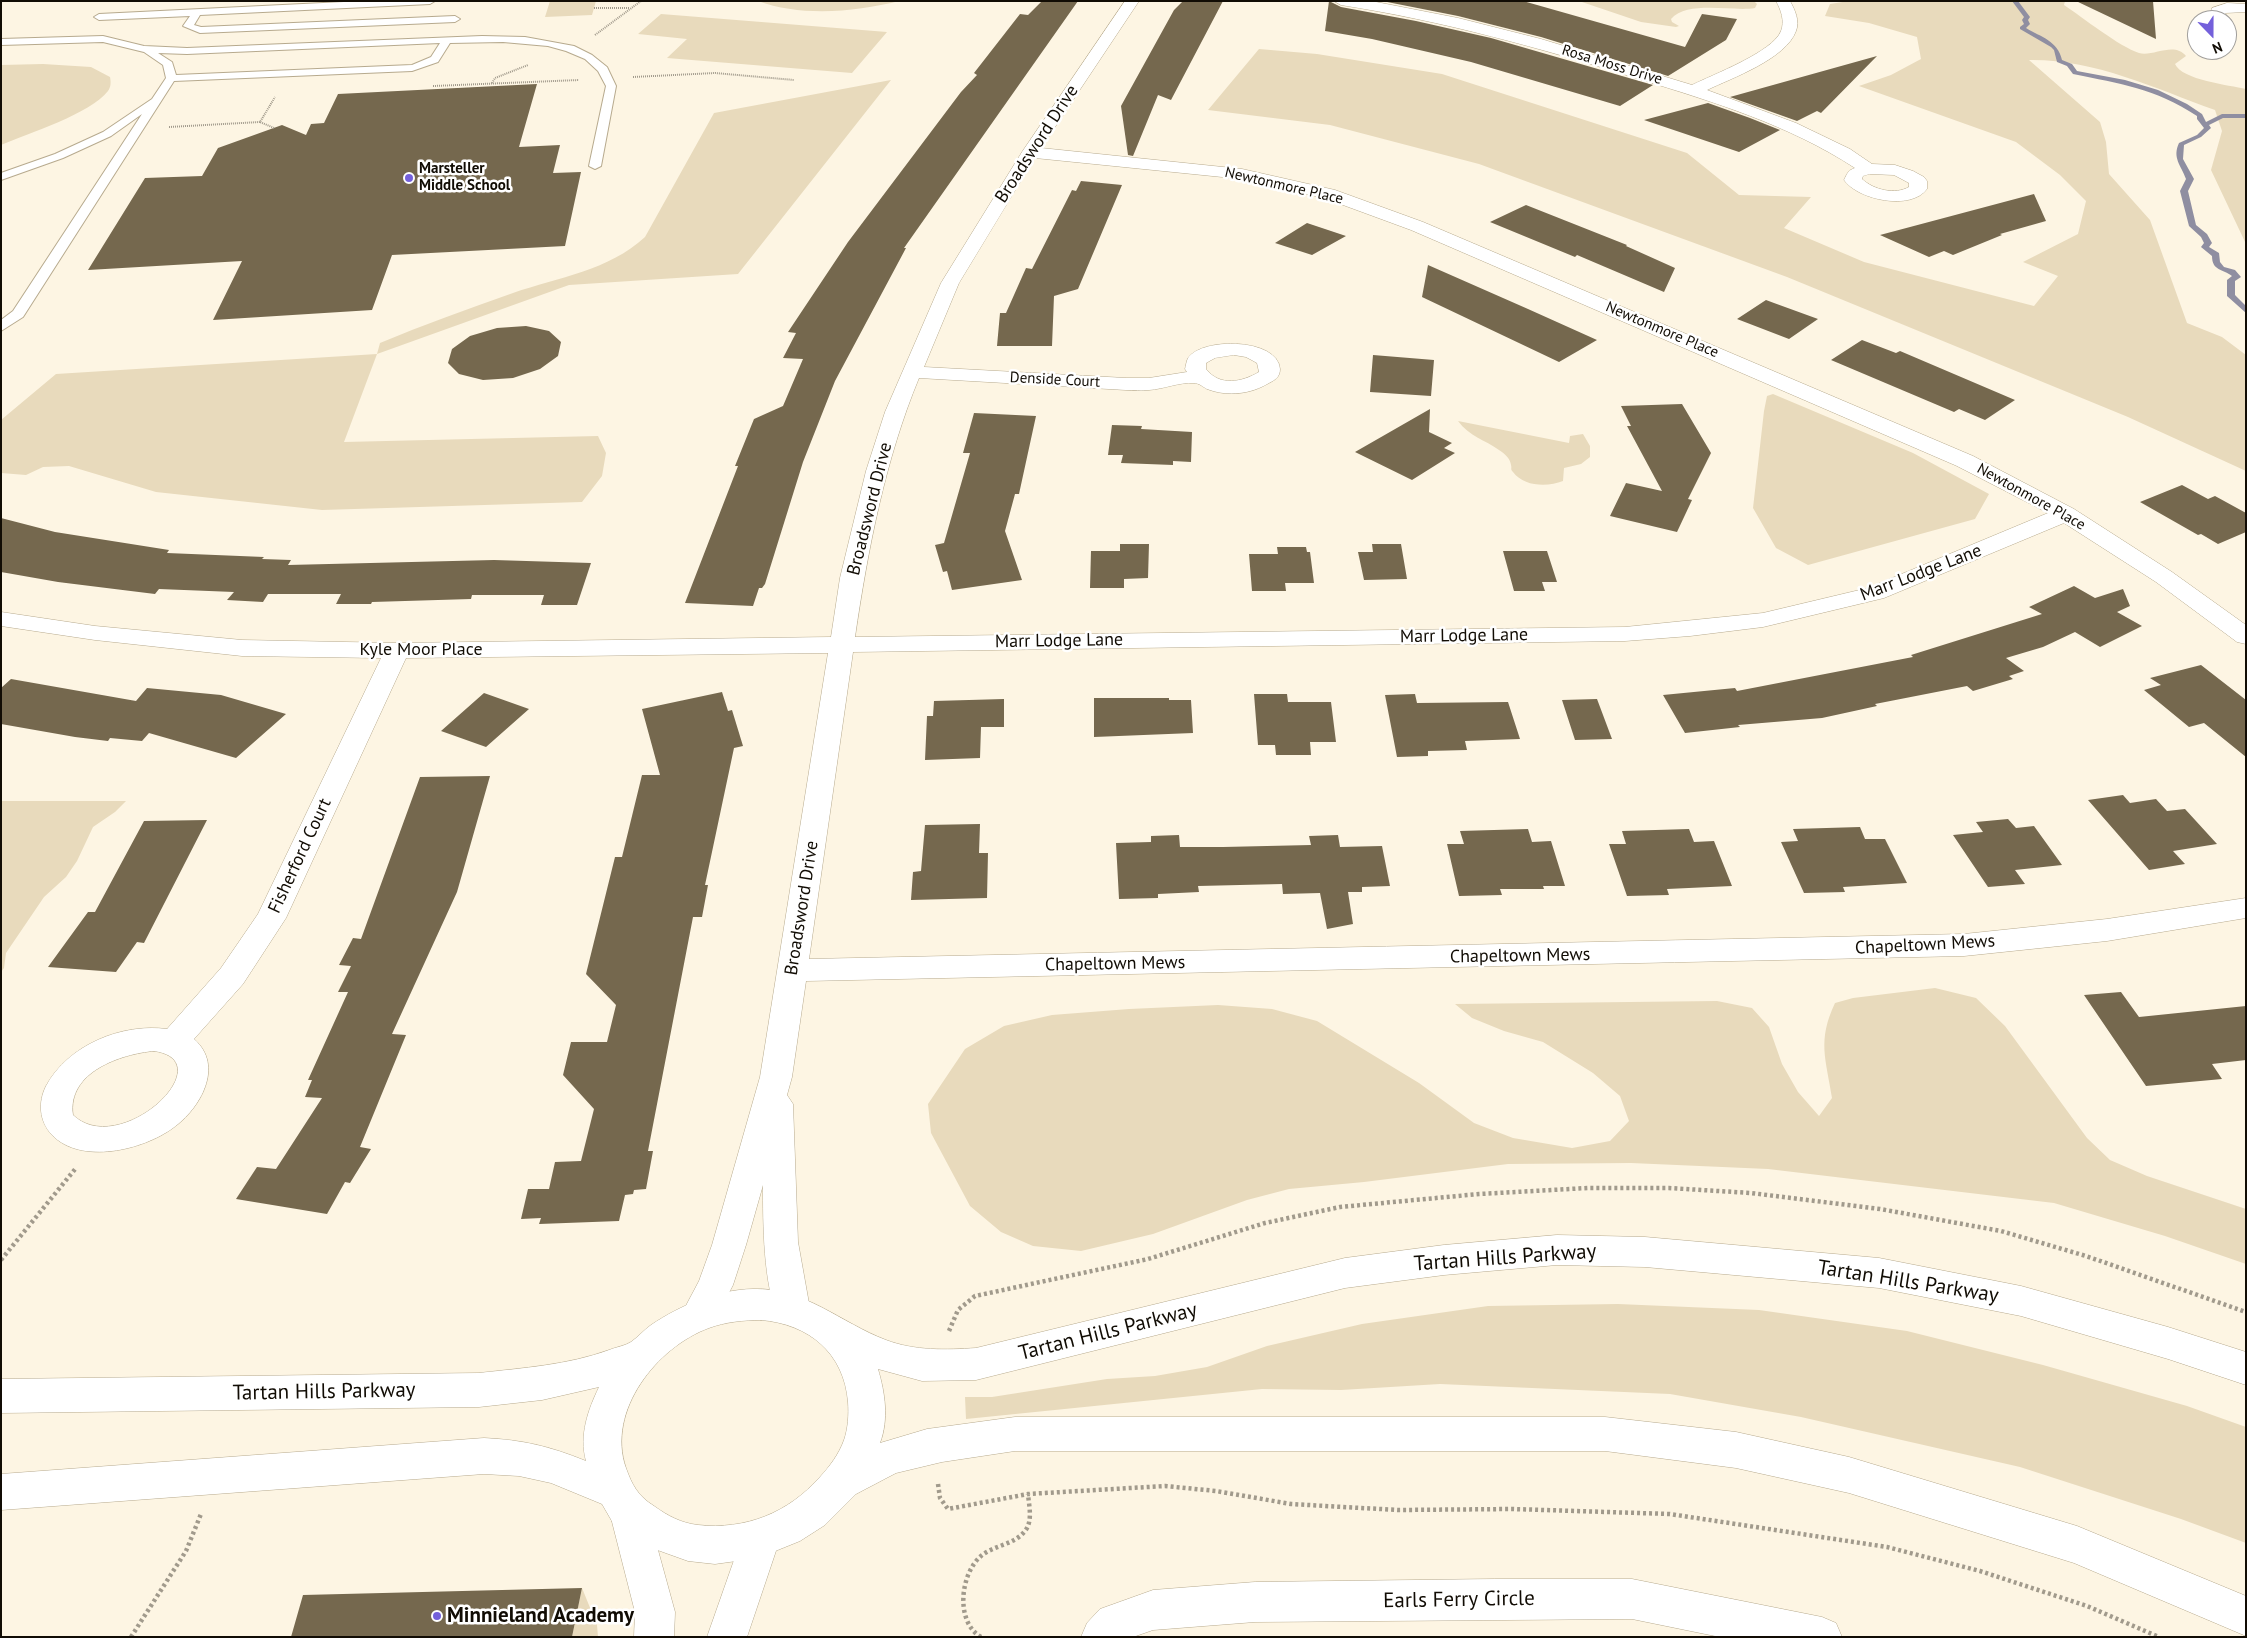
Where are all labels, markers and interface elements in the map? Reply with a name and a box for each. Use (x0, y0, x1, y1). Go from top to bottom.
north arrow (2187, 10, 2237, 60)
text: N (2210, 38, 2225, 58)
street label: Rosa Moss Drive (1560, 41, 1664, 89)
street label: Broadsword Drive (991, 81, 1083, 207)
place label: Marsteller Middle School (419, 160, 510, 195)
street label: Newtonmore Place (1223, 164, 1345, 208)
marker: Marsteller Middle School (403, 172, 415, 184)
street label: Newtonmore Place (1603, 298, 1721, 362)
street label: Denside Court (1009, 369, 1101, 391)
street label: Broadsword Drive (843, 440, 897, 578)
street label: Newtonmore Place (1974, 460, 2088, 534)
street label: Marr Lodge Lane (1857, 540, 1985, 606)
street label: Marr Lodge Lane (1400, 624, 1528, 648)
street label: Marr Lodge Lane (995, 629, 1123, 653)
street label: Kyle Moor Place (359, 639, 483, 661)
street label: Fisherford Court (264, 795, 336, 917)
street label: Broadsword Drive (781, 839, 823, 977)
street label: Chapeltown Mews (1854, 931, 1996, 959)
street label: Chapeltown Mews (1450, 944, 1590, 968)
street label: Chapeltown Mews (1045, 952, 1185, 976)
street label: Tartan Hills Parkway (1413, 1239, 1597, 1277)
street label: Tartan Hills Parkway (1816, 1255, 2000, 1309)
street label: Tartan Hills Parkway (1016, 1298, 1200, 1366)
street label: Tartan Hills Parkway (232, 1378, 416, 1406)
street label: Earls Ferry Circle (1383, 1586, 1535, 1614)
place label: Minnieland Academy (447, 1603, 634, 1629)
marker: Minnieland Academy (431, 1610, 443, 1622)

